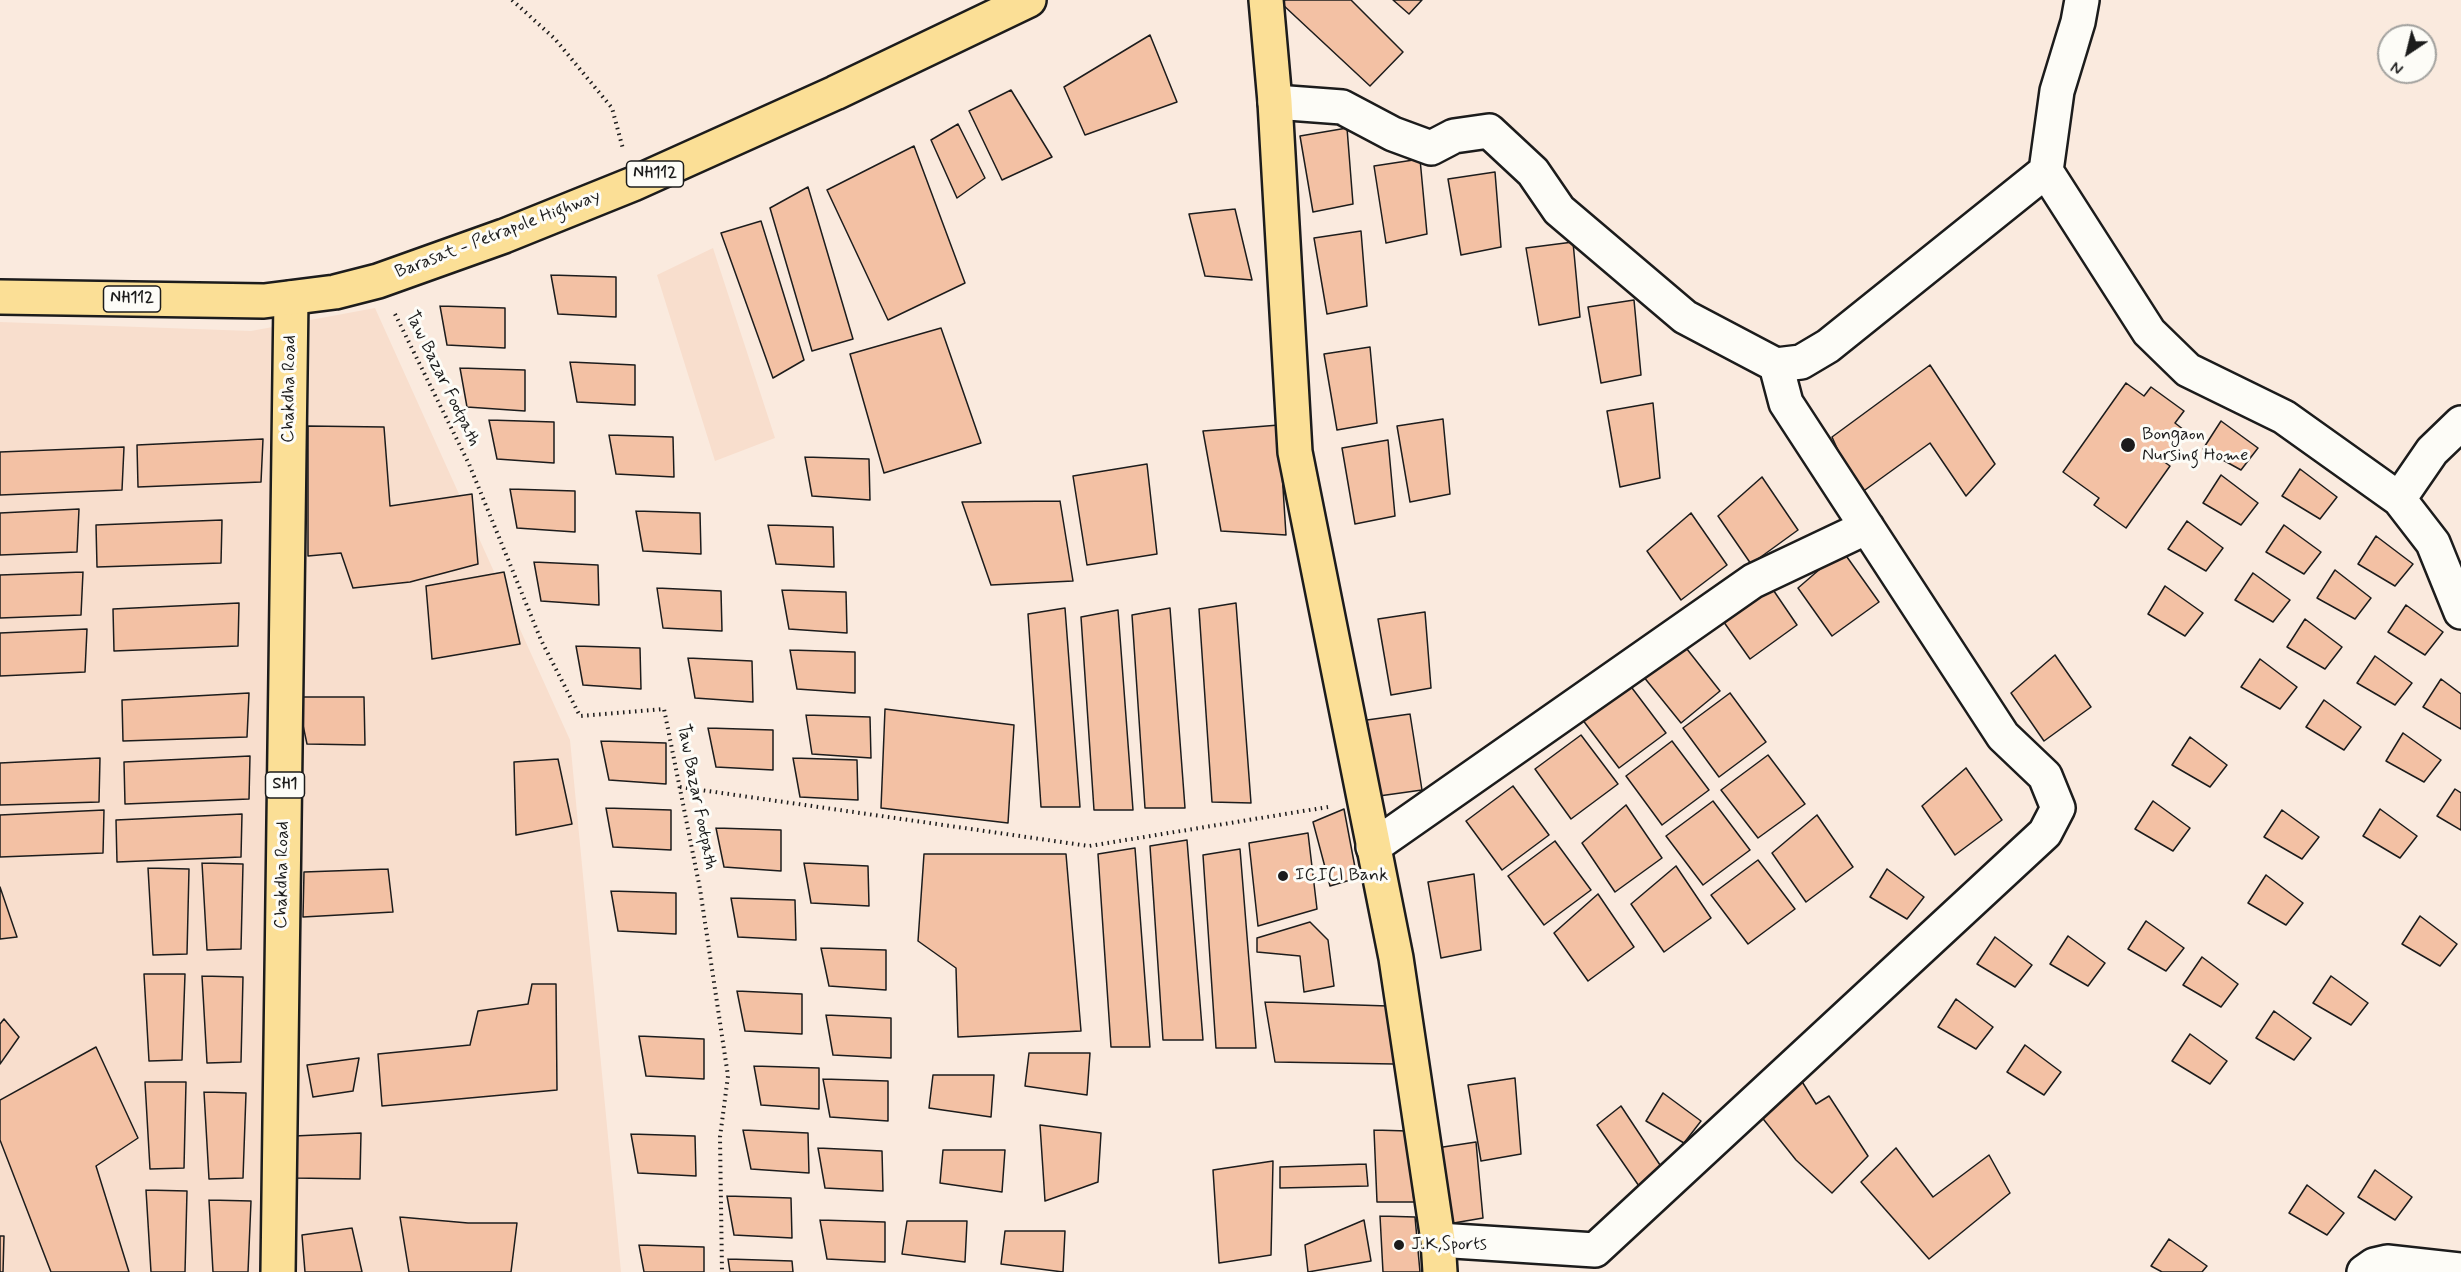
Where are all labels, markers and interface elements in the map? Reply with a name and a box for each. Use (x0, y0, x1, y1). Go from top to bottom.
north arrow (2377, 24, 2437, 84)
text: N (2387, 56, 2408, 79)
road number: NH112 (626, 161, 684, 187)
street label: Barasat - Petrapole Highway (392, 186, 604, 284)
road number: NH112 (104, 286, 160, 312)
street label: Taw Bazar Footpath (400, 308, 484, 450)
street label: Chakdha Road (278, 335, 302, 443)
place label: Bongaon Nursing Home (2142, 424, 2248, 466)
marker: Bongaon Nursing Home (2119, 436, 2137, 454)
street label: Taw Bazar Footpath (671, 722, 721, 872)
road number: SH1 (266, 772, 304, 798)
street label: Chakdha Road (271, 821, 295, 929)
place label: ICICI Bank (1295, 865, 1388, 887)
marker: ICICI Bank (1276, 869, 1290, 883)
place label: J.K,Sports (1411, 1234, 1487, 1256)
marker: J.K,Sports (1392, 1238, 1406, 1252)

